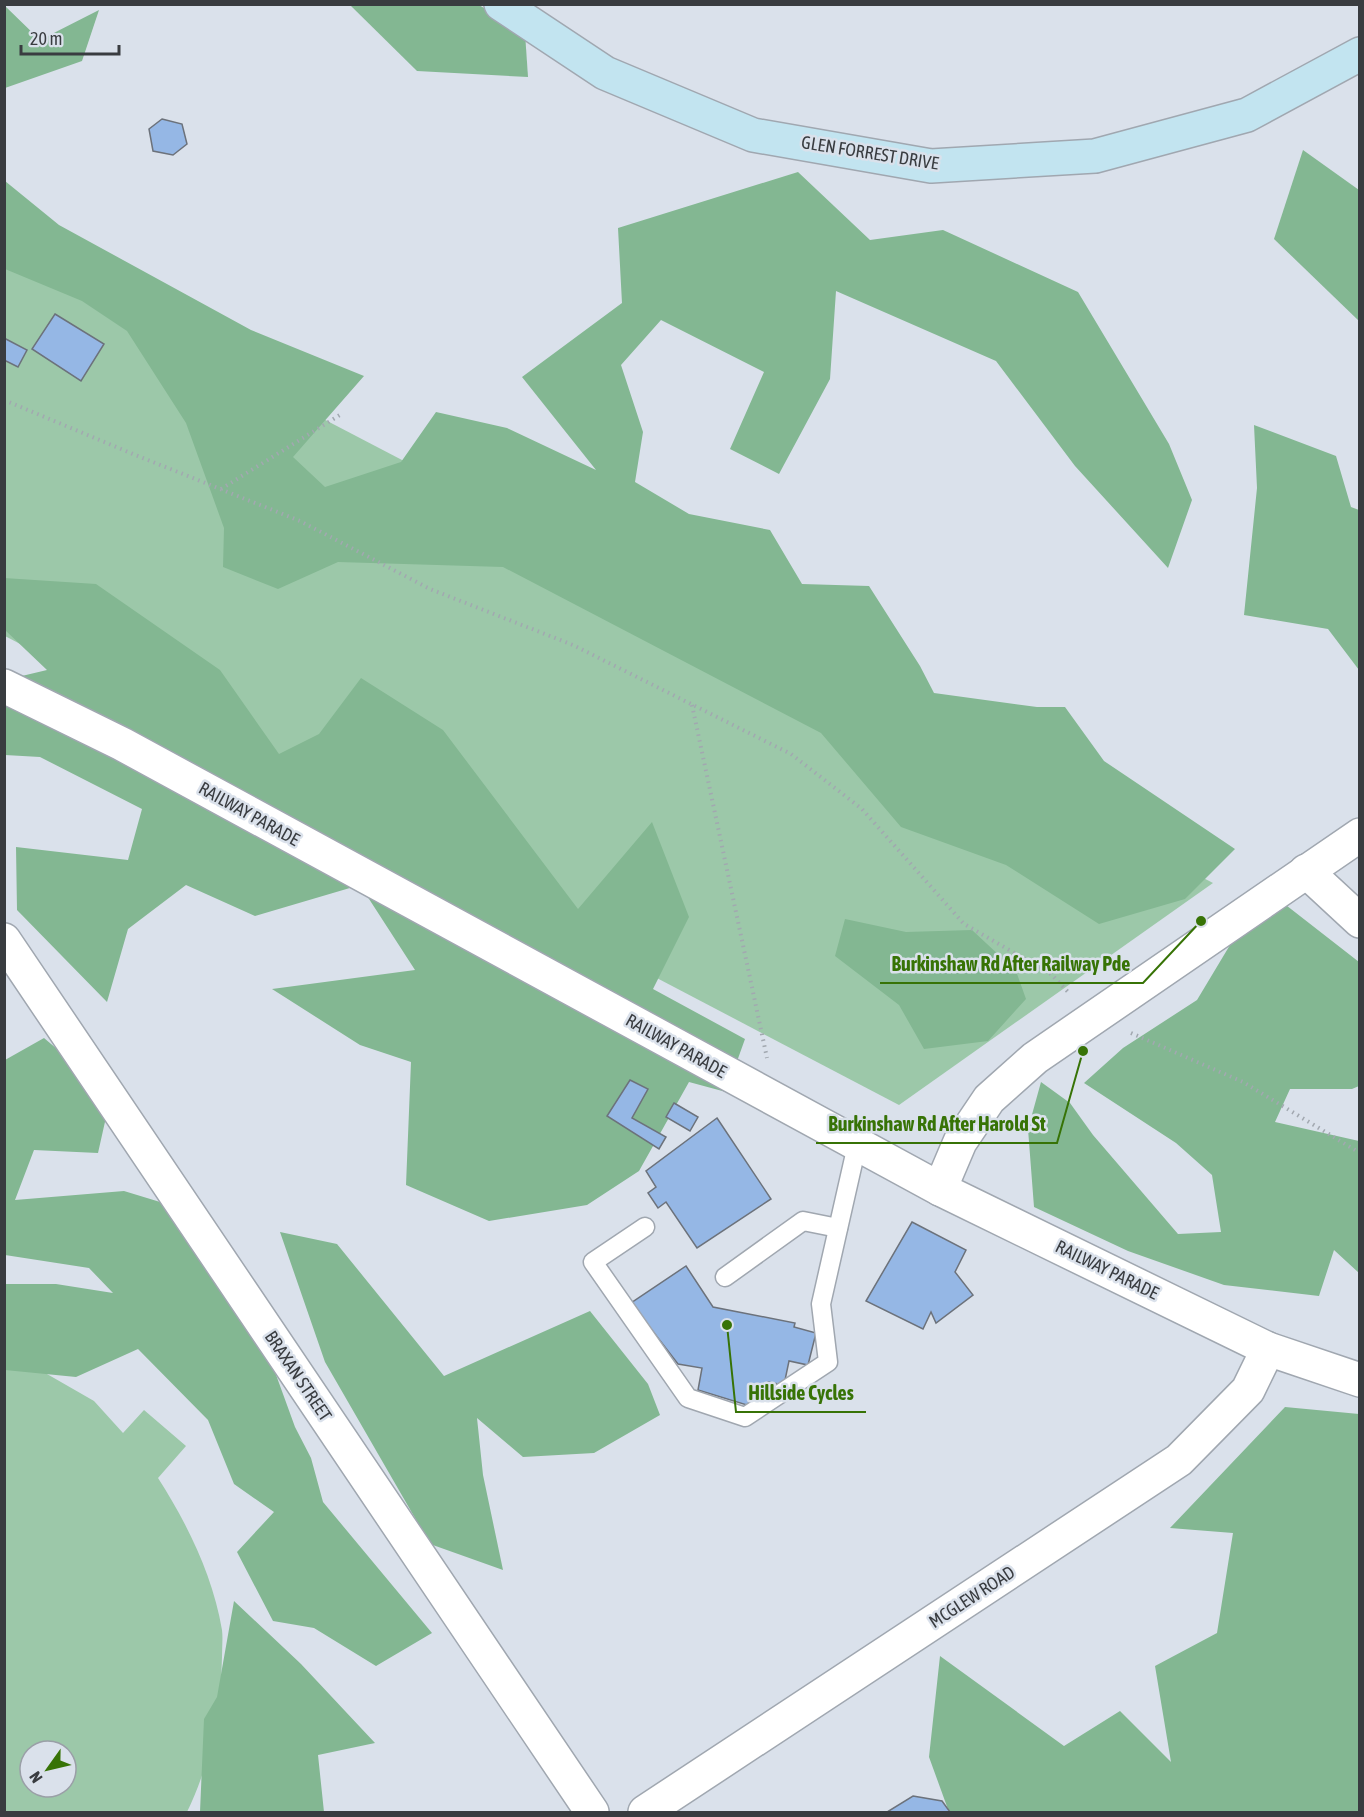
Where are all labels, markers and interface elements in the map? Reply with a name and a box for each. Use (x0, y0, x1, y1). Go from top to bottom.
scale bar (21, 18, 118, 56)
text: 20 m (30, 28, 62, 49)
street label: GLEN FORREST DRIVE (800, 131, 941, 174)
street label: RAILWAY PARADE (195, 777, 304, 850)
callout: Burkinshaw Rd After Railway Pde (880, 945, 1143, 983)
text: Burkinshaw Rd After Railway Pde (892, 952, 1130, 975)
street label: RAILWAY PARADE (622, 1009, 731, 1082)
callout: Burkinshaw Rd After Harold St (816, 1105, 1057, 1143)
text: Burkinshaw Rd After Harold St (828, 1112, 1046, 1135)
street label: RAILWAY PARADE (1052, 1236, 1162, 1304)
street label: BRAXAN STREET (261, 1327, 336, 1425)
callout: Hillside Cycles (736, 1374, 866, 1412)
text: Hillside Cycles (748, 1381, 854, 1404)
street label: MCGLEW ROAD (925, 1561, 1018, 1632)
north arrow (18, 1739, 78, 1799)
text: N (25, 1768, 46, 1786)

